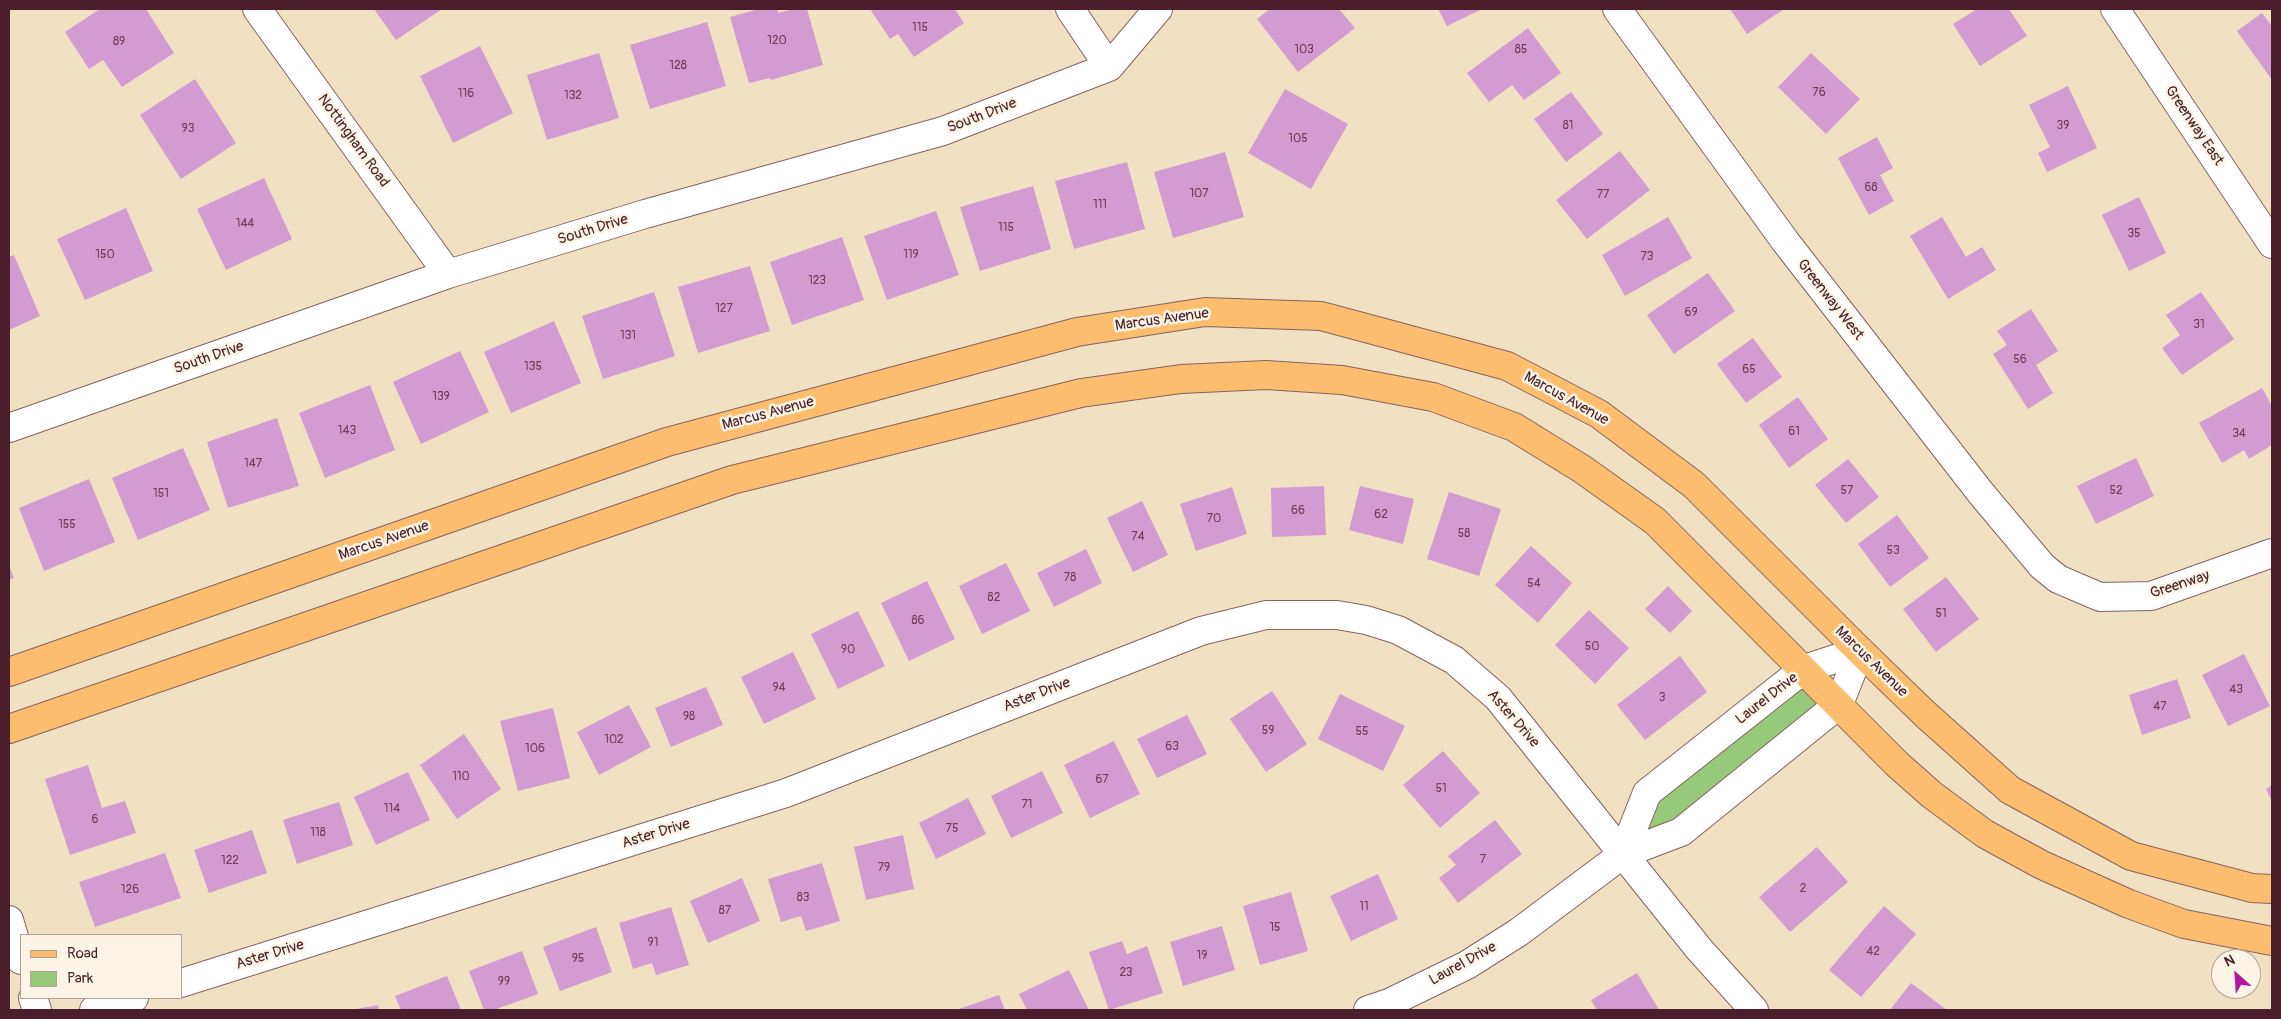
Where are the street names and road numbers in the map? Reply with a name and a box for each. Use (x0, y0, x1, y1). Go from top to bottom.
street label: Greenway East (2161, 83, 2227, 169)
street label: Nottingham Road (313, 91, 393, 191)
street label: South Drive (945, 95, 1019, 137)
street label: South Drive (556, 211, 630, 249)
street label: Greenway West (1793, 256, 1867, 344)
street label: Marcus Avenue (1114, 305, 1210, 335)
street label: South Drive (172, 338, 246, 378)
street label: Marcus Avenue (1520, 368, 1612, 430)
street label: Marcus Avenue (720, 393, 816, 435)
street label: Marcus Avenue (336, 517, 432, 565)
street label: Greenway (2148, 567, 2212, 603)
street label: Marcus Avenue (1831, 623, 1911, 701)
street label: Laurel Drive (1732, 669, 1802, 729)
street label: Aster Drive (1001, 674, 1073, 716)
street label: Aster Drive (1483, 686, 1543, 752)
street label: Aster Drive (620, 815, 692, 853)
street label: Aster Drive (234, 936, 306, 974)
street label: Laurel Drive (1426, 938, 1500, 990)

